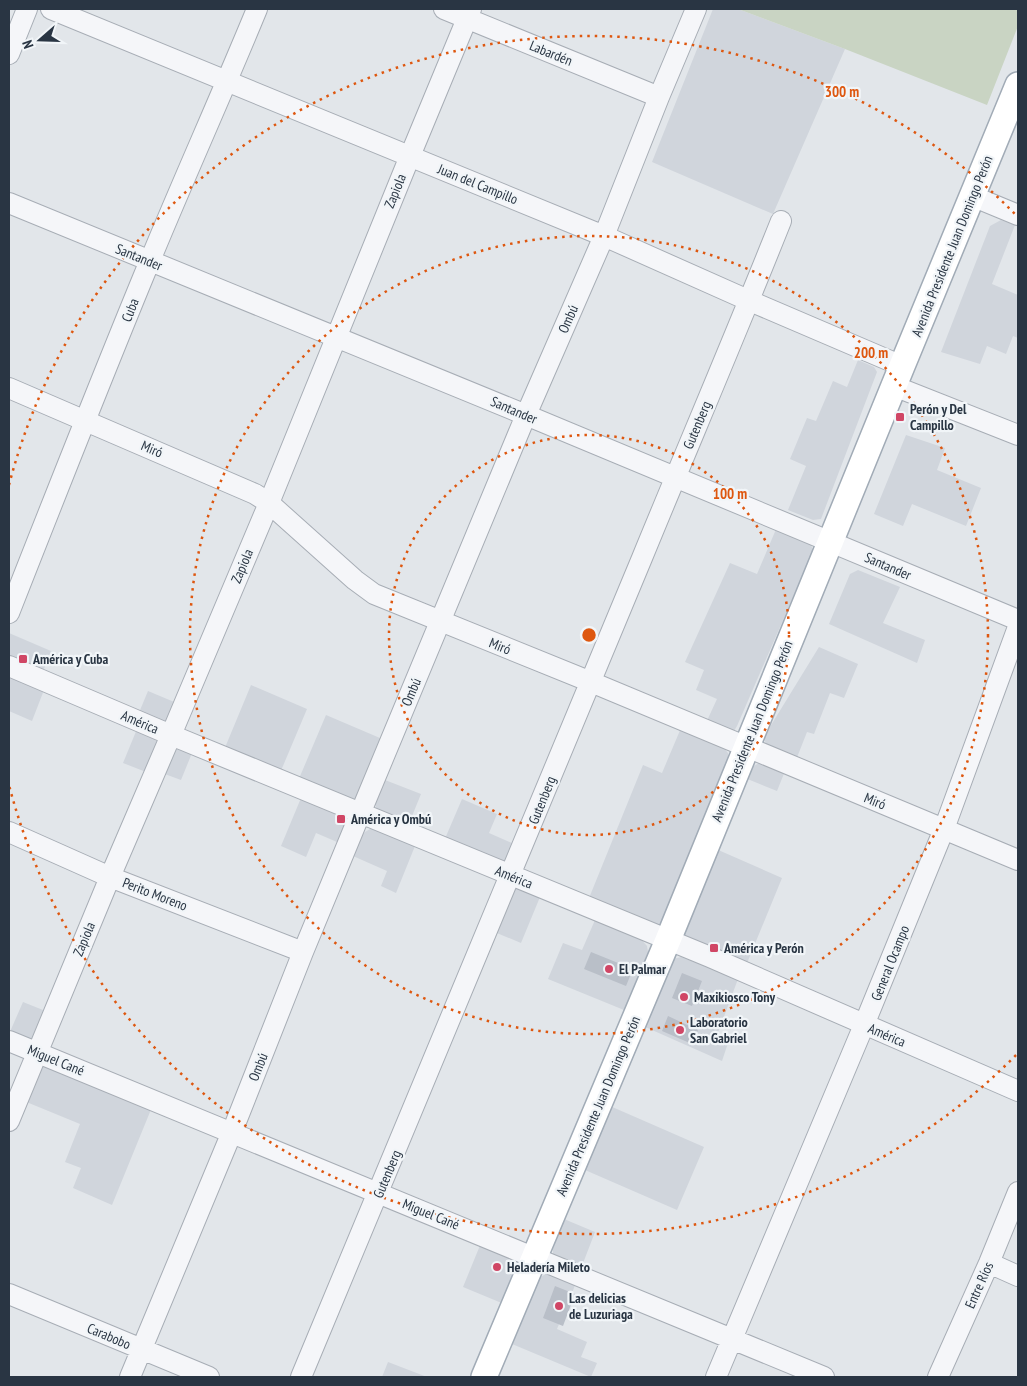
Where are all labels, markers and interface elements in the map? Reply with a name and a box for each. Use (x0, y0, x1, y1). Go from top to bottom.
north arrow (15, 15, 65, 65)
street label: Labardén (527, 36, 575, 70)
text: N (18, 38, 38, 51)
text: 300 m (825, 82, 859, 101)
street label: Avenida Presidente Juan Domingo Perón (907, 153, 997, 339)
street label: Juan del Campillo (434, 159, 521, 208)
street label: Zapiola (380, 171, 410, 211)
street label: Santander (113, 239, 165, 275)
street label: Cuba (117, 296, 143, 324)
street label: Ombú (554, 302, 582, 336)
text: 200 m (854, 343, 888, 362)
street label: Santander (488, 392, 540, 428)
street label: Gutenberg (679, 398, 715, 452)
place label: Perón y Del Campillo (910, 400, 967, 434)
marker: Perón y Del Campillo (894, 411, 906, 423)
street label: Miró (138, 436, 166, 462)
text: 100 m (713, 484, 747, 503)
street label: Zapiola (227, 546, 257, 586)
street label: Santander (862, 548, 914, 584)
centre of rings (580, 626, 598, 644)
street label: Miró (487, 634, 513, 658)
street label: Avenida Presidente Juan Domingo Perón (707, 638, 797, 824)
place label: América y Cuba (32, 650, 108, 668)
marker: América y Cuba (17, 653, 29, 665)
street label: Ombú (397, 675, 425, 709)
street label: América (119, 706, 161, 738)
street label: Gutenberg (524, 773, 560, 827)
street label: Miró (862, 789, 888, 813)
place label: América y Ombú (350, 810, 431, 828)
marker: América y Ombú (335, 813, 347, 825)
street label: América (493, 861, 535, 893)
street label: Perito Moreno (120, 873, 190, 915)
street label: Zapiola (69, 919, 99, 959)
street label: General Ocampo (867, 923, 913, 1003)
place label: América y Perón (723, 939, 804, 957)
marker: América y Perón (708, 942, 720, 954)
place label: El Palmar (619, 960, 667, 978)
marker: El Palmar (603, 963, 615, 975)
place label: Maxikiosco Tony (694, 988, 776, 1006)
marker: Maxikiosco Tony (678, 991, 690, 1003)
street label: Avenida Presidente Juan Domingo Perón (552, 1013, 644, 1199)
place label: Laboratorio San Gabriel (690, 1013, 748, 1047)
street label: América (866, 1019, 908, 1051)
marker: Laboratorio San Gabriel (674, 1024, 686, 1036)
street label: Miguel Cané (25, 1040, 87, 1080)
street label: Ombú (244, 1050, 272, 1084)
street label: Gutenberg (369, 1147, 405, 1201)
street label: Miguel Cané (400, 1194, 462, 1234)
place label: Heladería Mileto (507, 1258, 590, 1276)
street label: Entre Ríos (961, 1259, 997, 1311)
marker: Heladería Mileto (491, 1261, 503, 1273)
place label: Las delicias de Luzuriaga (569, 1289, 633, 1323)
marker: Las delicias de Luzuriaga (553, 1300, 565, 1312)
street label: Carabobo (85, 1319, 133, 1353)

